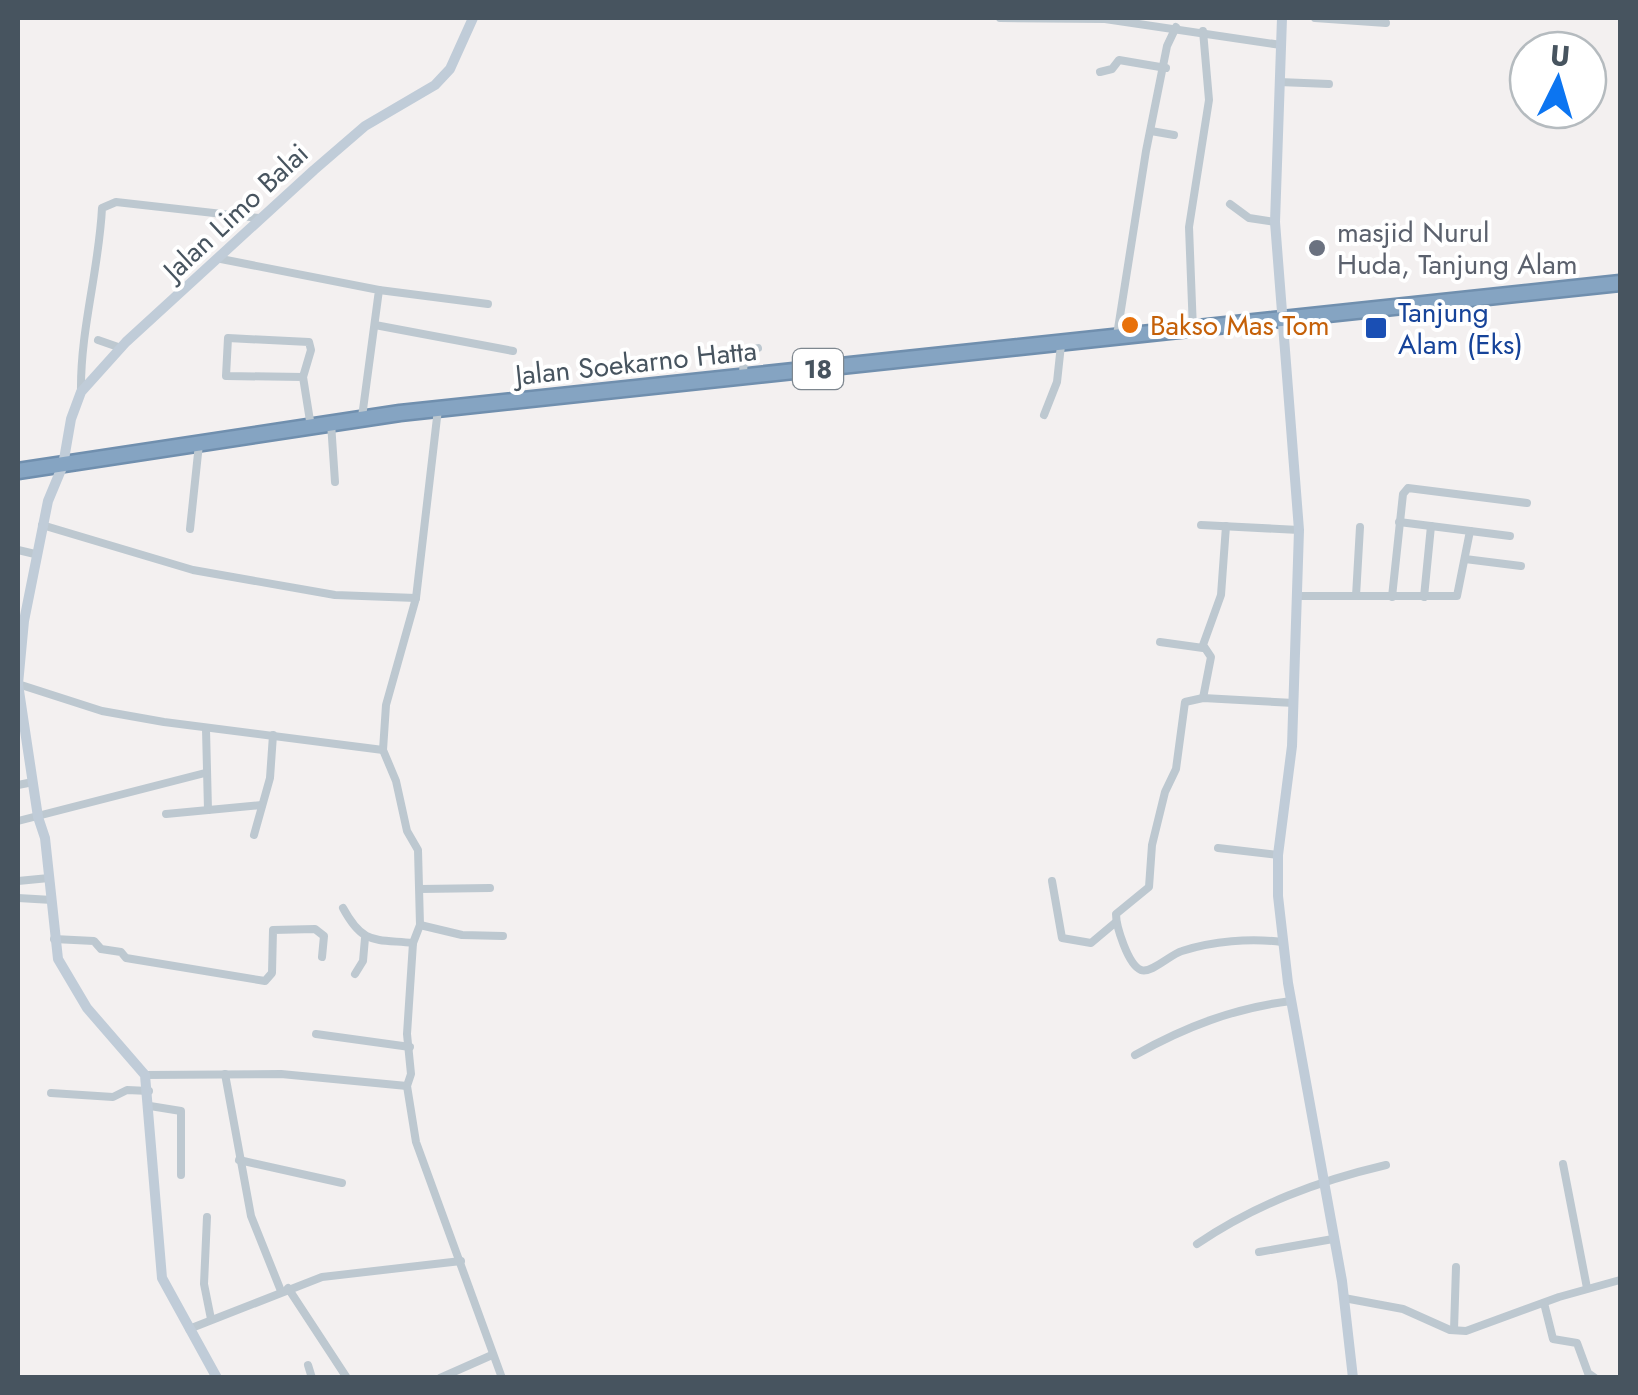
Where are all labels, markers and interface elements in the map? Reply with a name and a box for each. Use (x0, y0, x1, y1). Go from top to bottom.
north arrow (1508, 30, 1608, 130)
text: U (1549, 34, 1572, 77)
street label: Jalan Limo Balai (151, 134, 318, 293)
place label: masjid Nurul Huda, Tanjung Alam (1337, 212, 1578, 285)
marker: masjid Nurul Huda, Tanjung Alam (1306, 237, 1328, 259)
place label: Tanjung Alam (Eks) (1398, 292, 1523, 365)
place label: Bakso Mas Tom (1150, 305, 1330, 346)
marker: Bakso Mas Tom (1119, 314, 1141, 336)
marker: Tanjung Alam (Eks) (1363, 315, 1389, 341)
street label: Jalan Soekarno Hatta (509, 330, 759, 396)
road number: 18 (793, 349, 843, 389)

